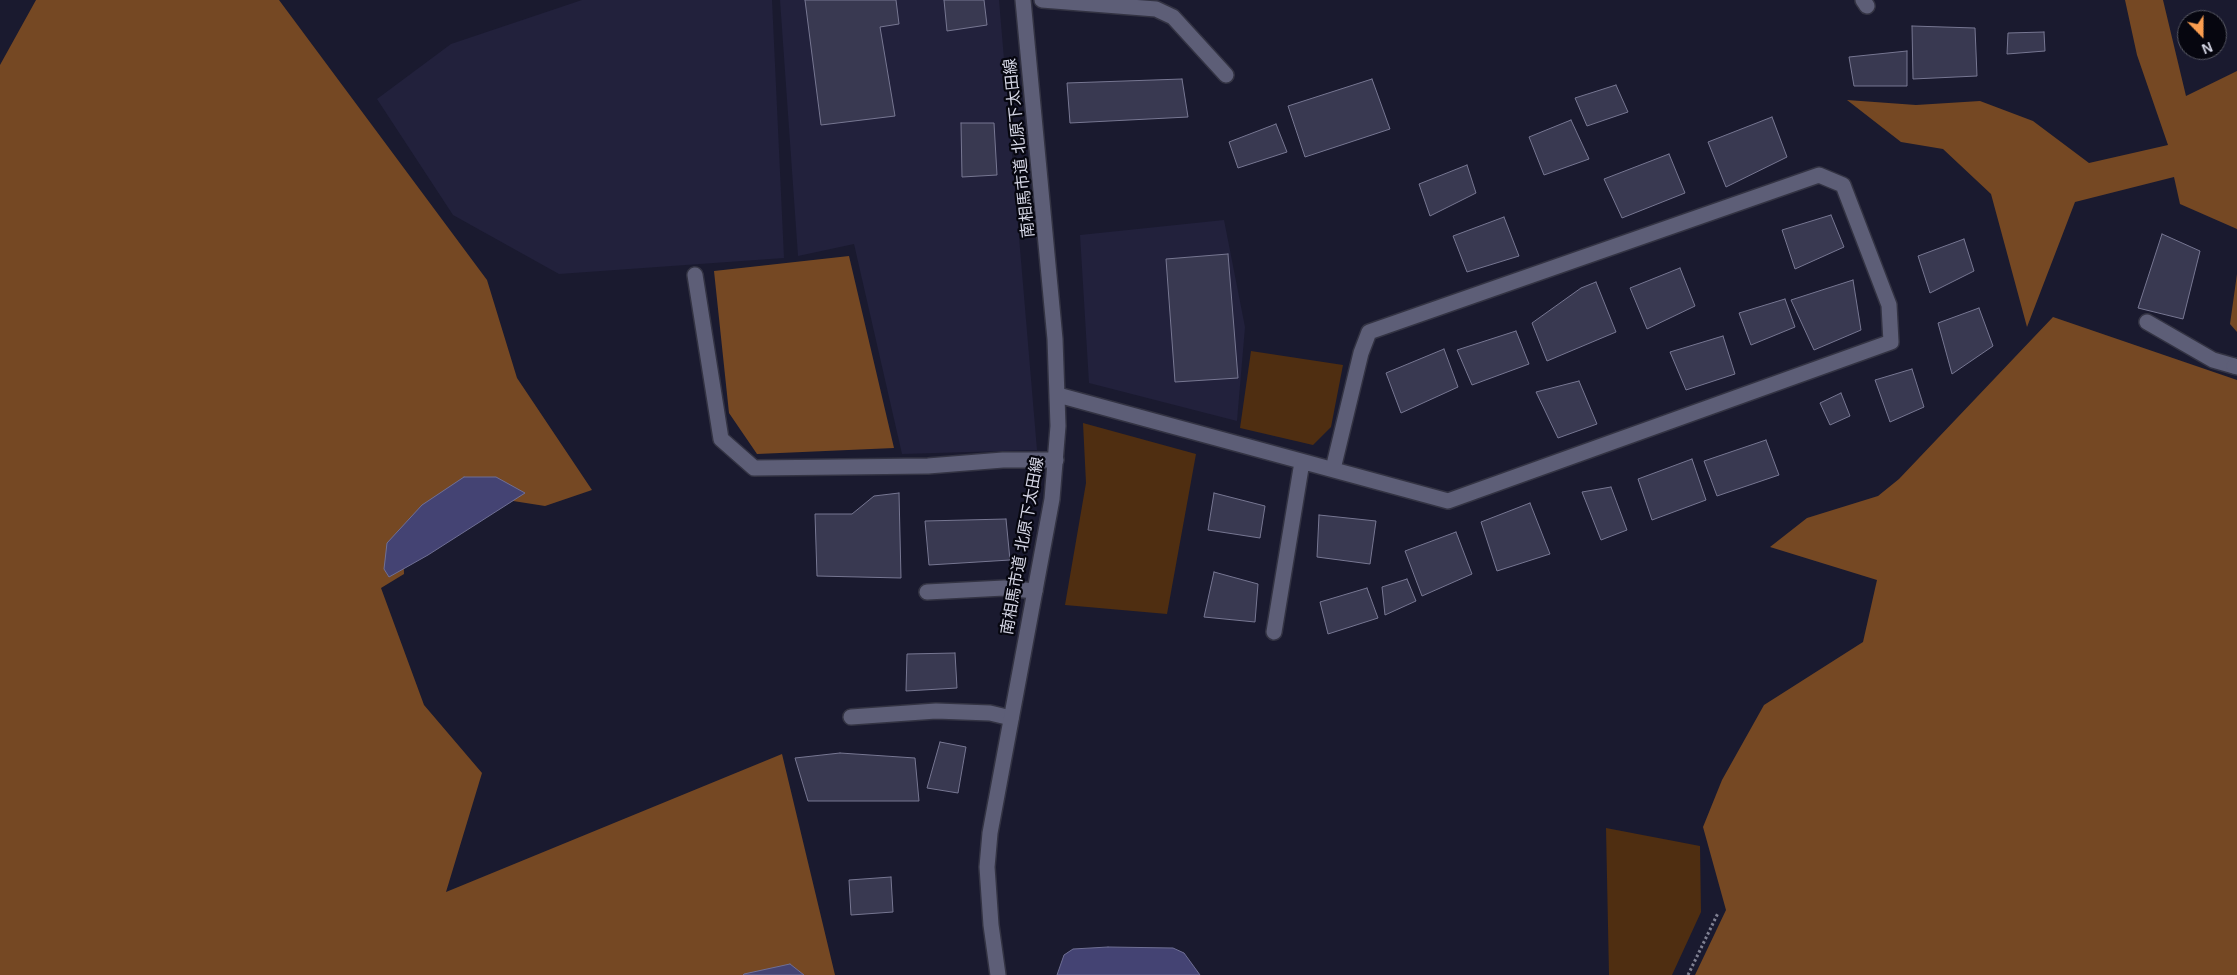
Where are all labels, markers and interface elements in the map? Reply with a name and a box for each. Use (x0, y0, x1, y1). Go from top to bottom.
north arrow (2177, 10, 2227, 60)
text: N (2200, 39, 2215, 57)
street label: 南相馬市道 北原下太田線 (1001, 57, 1039, 239)
street label: 南相馬市道 北原下太田線 (998, 455, 1048, 637)

